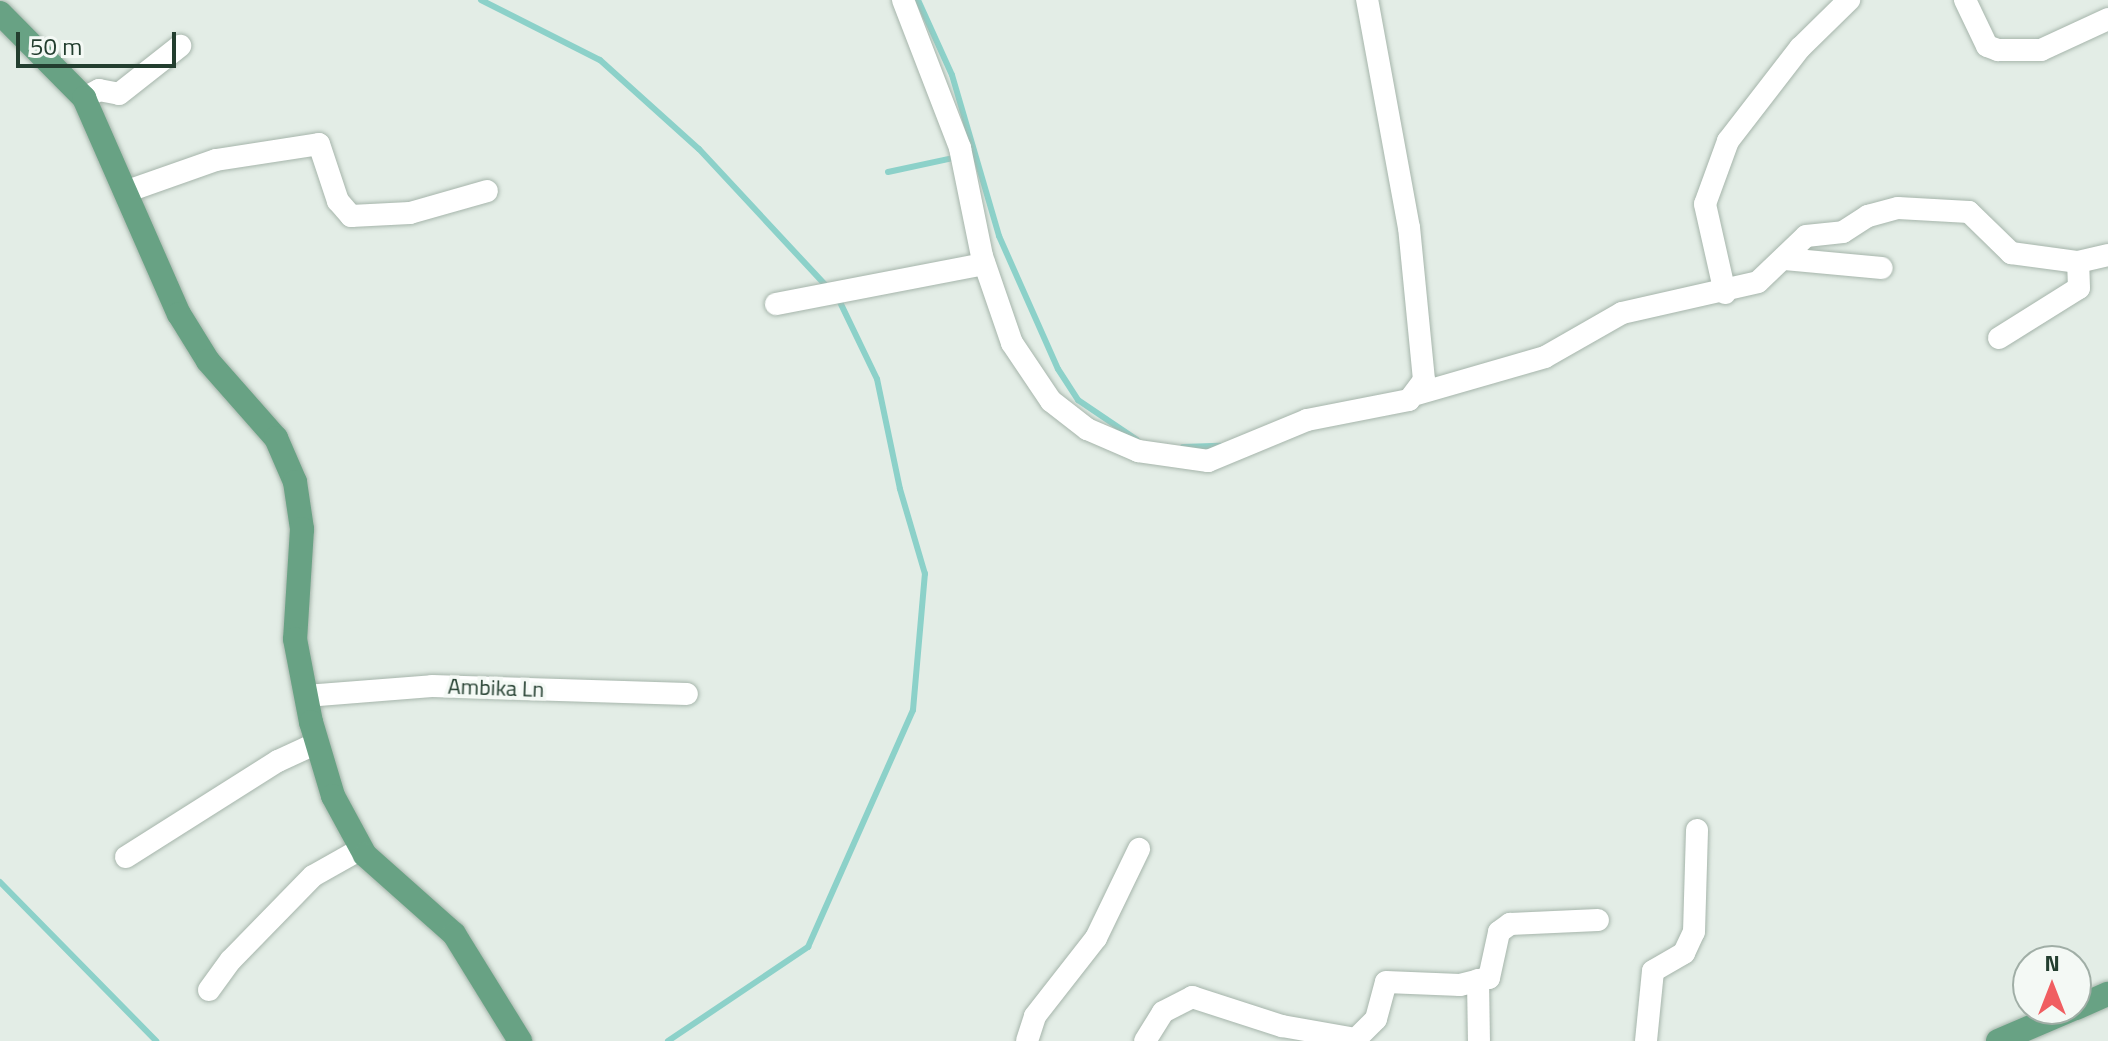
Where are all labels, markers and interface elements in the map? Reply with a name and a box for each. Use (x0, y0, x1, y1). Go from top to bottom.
scale bar (20, 16, 180, 66)
text: 50 m (30, 28, 82, 64)
street label: Ambika Ln (447, 673, 545, 703)
north arrow (2012, 945, 2092, 1025)
text: N (2044, 946, 2060, 980)

